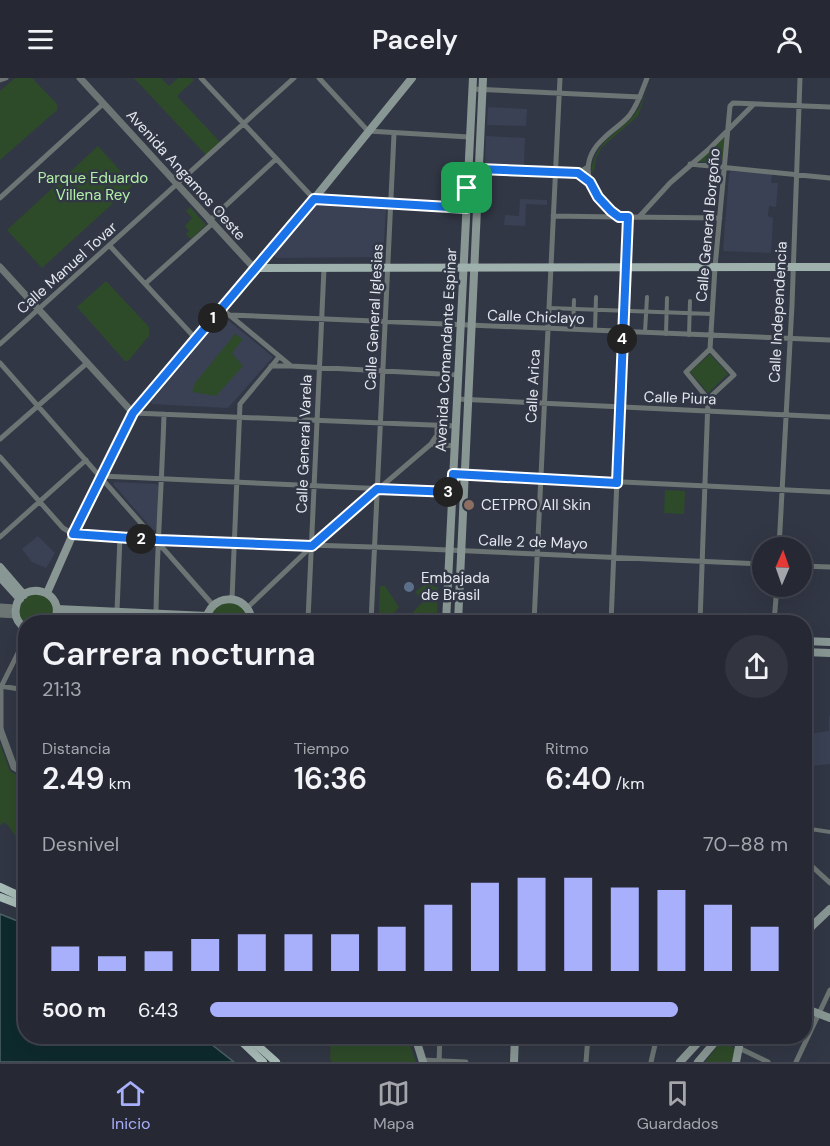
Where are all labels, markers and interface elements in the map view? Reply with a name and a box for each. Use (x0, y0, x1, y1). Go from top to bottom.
text: Pacely (372, 22, 458, 57)
icon: menu (24, 23, 57, 56)
icon: person (773, 23, 806, 56)
street label: Avenida Angamos Oeste (122, 105, 250, 245)
street label: Calle General Borgoño (691, 147, 725, 303)
pin (441, 162, 492, 213)
park label: Parque Eduardo Villena Rey (38, 168, 148, 205)
icon: arrive (450, 171, 483, 204)
street label: Calle Manuel Tovar (12, 217, 122, 319)
street label: Calle Independencia (764, 241, 792, 383)
street label: Calle General Iglesias (360, 243, 388, 391)
street label: Avenida Comandante Espinar (431, 247, 461, 453)
pin: 1 (198, 303, 228, 333)
street label: Calle Chiclayo (487, 305, 585, 329)
text: 1 (210, 307, 216, 328)
pin: 4 (607, 324, 637, 354)
text: 4 (617, 328, 627, 349)
street label: Calle Arica (521, 349, 545, 423)
street label: Calle General Varela (292, 374, 316, 514)
street label: Calle Piura (643, 387, 717, 409)
pin: 3 (433, 477, 463, 507)
text: 3 (443, 481, 453, 502)
place label: CETPRO All Skin (481, 495, 591, 515)
marker: CETPRO All Skin (462, 498, 476, 512)
pin: 2 (126, 524, 156, 554)
text: 2 (136, 528, 146, 549)
street label: Calle 2 de Mayo (478, 530, 588, 554)
north arrow (752, 537, 812, 597)
map controls (752, 537, 812, 597)
place label: Embajada de Brasil (421, 568, 490, 605)
marker: Embajada de Brasil (402, 580, 416, 594)
text: Carrera nocturna (42, 632, 316, 675)
button: share (725, 635, 788, 698)
text: 21:13 (42, 676, 82, 702)
text: Distancia (42, 738, 110, 759)
text: Tiempo (294, 738, 349, 759)
text: Ritmo (545, 738, 589, 759)
text: 2.49 (42, 759, 105, 798)
text: 16:36 (294, 759, 367, 798)
text: 6:40 (545, 759, 612, 798)
text: km (105, 773, 131, 794)
text: /km (612, 773, 644, 794)
text: Desnivel (42, 831, 119, 857)
text: 70–88 m (703, 831, 788, 857)
text: 500 m (42, 997, 106, 1023)
text: 6:43 (138, 997, 179, 1023)
tab: Inicio (111, 1077, 151, 1134)
tab: Mapa (373, 1077, 414, 1134)
tab: Guardados (637, 1077, 719, 1134)

